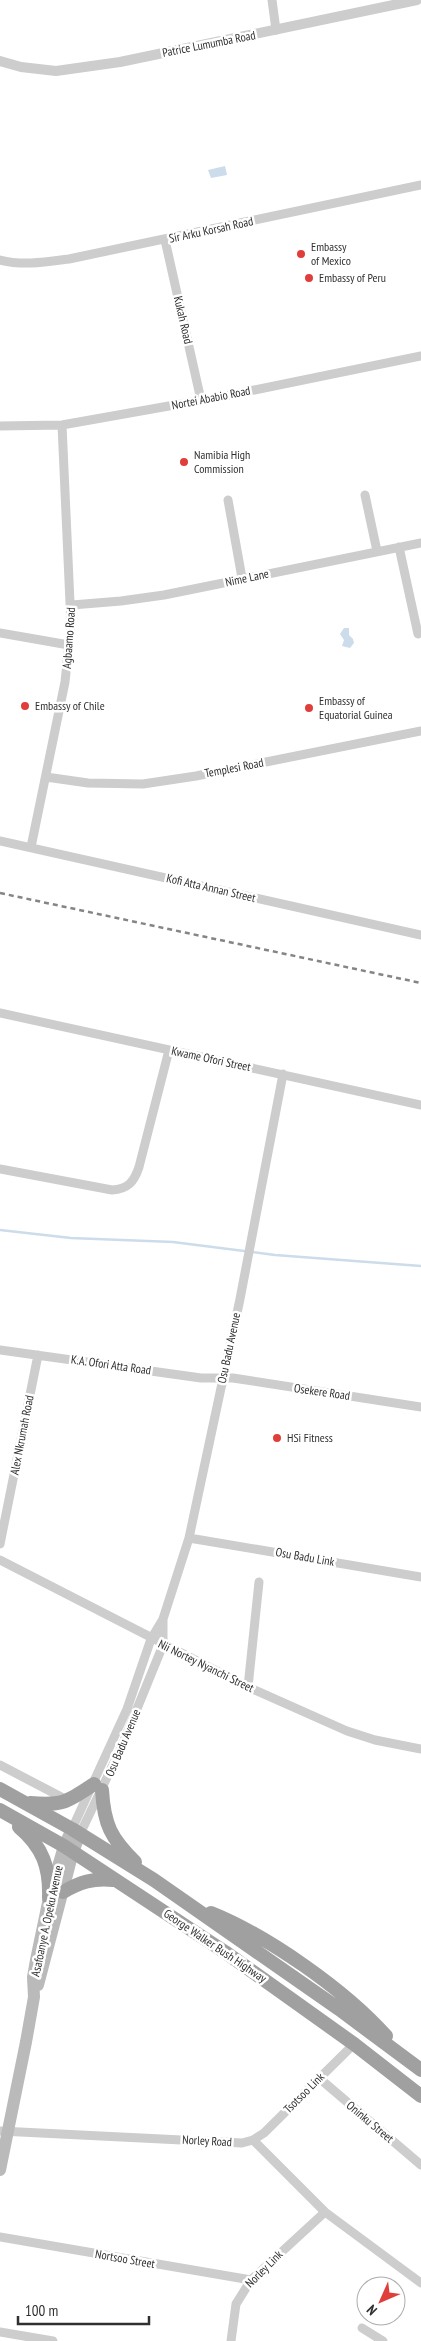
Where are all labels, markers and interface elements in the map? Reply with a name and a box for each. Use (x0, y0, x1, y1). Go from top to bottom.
street label: Patrice Lumumba Road (161, 27, 257, 60)
street label: Sir Arku Korsah Road (167, 213, 254, 246)
place label: Embassy of Mexico (311, 239, 351, 268)
marker: Embassy of Mexico (295, 248, 307, 260)
place label: Embassy of Peru (319, 270, 386, 285)
marker: Embassy of Peru (303, 272, 315, 284)
street label: Kukah Road (171, 295, 196, 345)
street label: Nortei Ababio Road (170, 383, 252, 412)
place label: Namibia High Commission (194, 447, 250, 476)
marker: Namibia High Commission (178, 456, 190, 468)
street label: Nime Lane (224, 566, 270, 589)
street label: Agbaamo Road (59, 607, 78, 669)
place label: Embassy of Equatorial Guinea (319, 693, 393, 722)
place label: Embassy of Chile (35, 698, 105, 713)
marker: Embassy of Chile (19, 700, 31, 712)
marker: Embassy of Equatorial Guinea (303, 702, 315, 714)
street label: Templesi Road (203, 754, 265, 781)
street label: Kofi Atta Annan Street (165, 870, 258, 905)
street label: Kwame Ofori Street (170, 1043, 253, 1074)
street label: Osu Badu Avenue (214, 1311, 243, 1385)
street label: K.A. Ofori Atta Road (70, 1351, 152, 1378)
street label: Osekere Road (293, 1380, 351, 1403)
street label: Alex Nkrumah Road (6, 1394, 37, 1476)
place label: HSi Fitness (287, 1430, 333, 1445)
marker: HSi Fitness (271, 1432, 283, 1444)
street label: Osu Badu Link (275, 1544, 336, 1569)
street label: Nii Nortey Nyanchi Street (156, 1636, 257, 1696)
street label: Osu Badu Avenue (102, 1707, 143, 1779)
street label: Asafoanye A. Opeku Avenue (27, 1864, 66, 1978)
street label: George Walker Bush Highway (161, 1906, 270, 1986)
street label: Tsotsoo Link (280, 2069, 327, 2116)
street label: Oninku Street (344, 2098, 397, 2146)
street label: Norley Road (182, 2132, 232, 2149)
street label: Nortsoo Street (94, 2246, 157, 2271)
street label: Norley Link (242, 2247, 286, 2290)
north arrow (356, 2276, 406, 2326)
scale bar (18, 2294, 149, 2326)
text: 100 m (25, 2301, 58, 2320)
text: N (363, 2301, 381, 2319)

